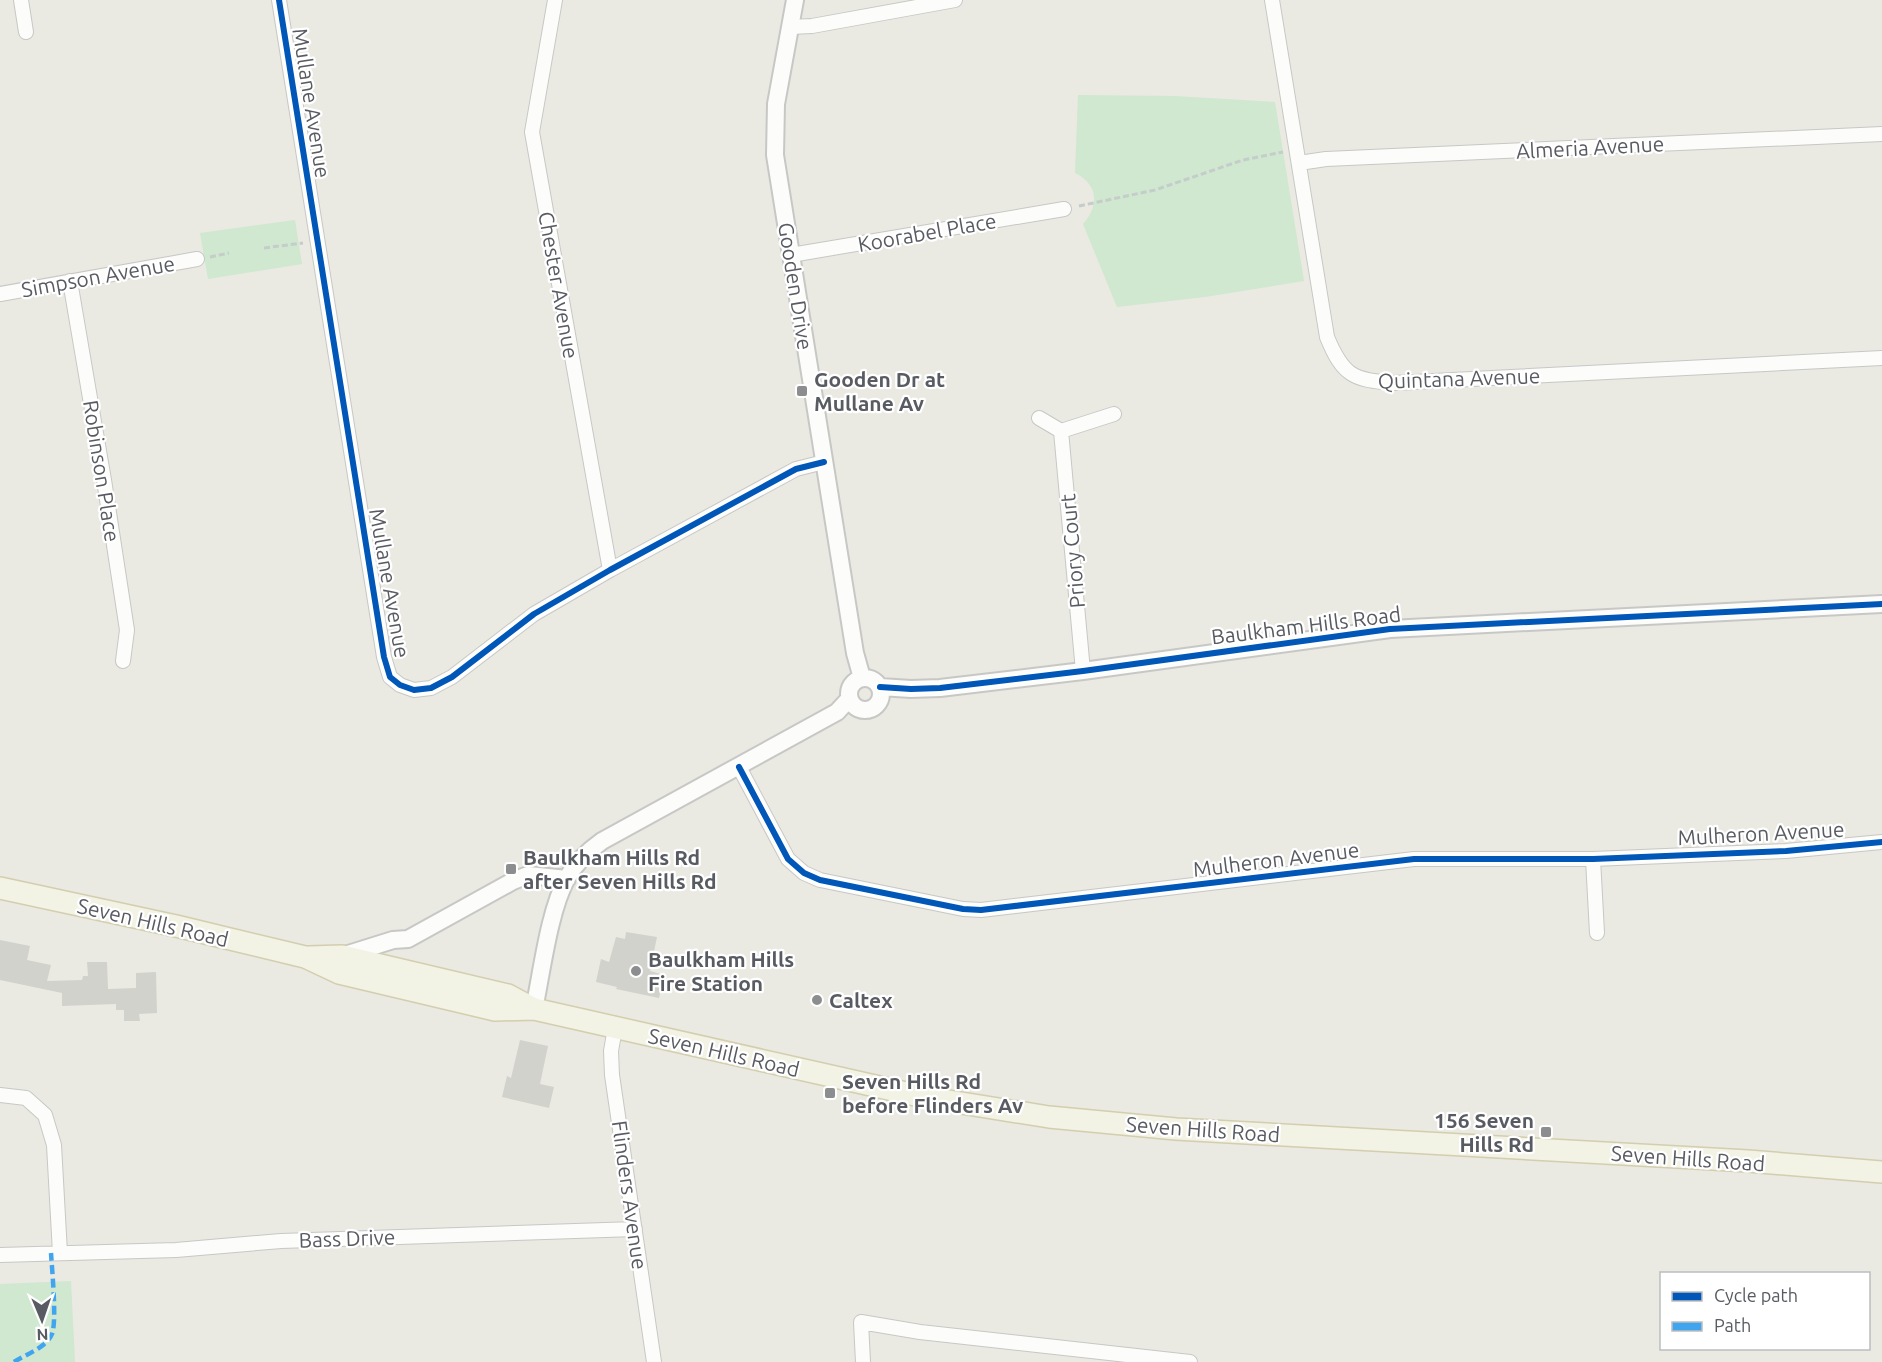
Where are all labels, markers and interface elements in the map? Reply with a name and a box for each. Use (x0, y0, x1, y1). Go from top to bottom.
street label: Mullane Avenue (288, 26, 336, 180)
street label: Almeria Avenue (1515, 131, 1665, 163)
street label: Koorabel Place (856, 208, 998, 256)
street label: Chester Avenue (534, 210, 584, 360)
street label: Gooden Drive (774, 221, 818, 351)
street label: Simpson Avenue (19, 251, 177, 301)
street label: Quintana Avenue (1377, 363, 1541, 393)
place label: Gooden Dr at Mullane Av (814, 367, 945, 415)
marker: Gooden Dr at Mullane Av (795, 384, 809, 398)
street label: Robinson Place (79, 398, 125, 544)
street label: Priory Court (1055, 493, 1089, 609)
street label: Mullane Avenue (365, 506, 415, 660)
street label: Baulkham Hills Road (1210, 601, 1402, 649)
street label: Mulheron Avenue (1677, 817, 1845, 849)
street label: Mulheron Avenue (1192, 837, 1360, 881)
place label: Baulkham Hills Rd after Seven Hills Rd (523, 845, 717, 893)
marker: Baulkham Hills Rd after Seven Hills Rd (504, 862, 518, 876)
street label: Seven Hills Road (75, 893, 231, 951)
place label: Baulkham Hills Fire Station (648, 947, 794, 995)
marker: Baulkham Hills Fire Station (629, 964, 643, 978)
place label: Caltex (829, 988, 893, 1012)
marker: Caltex (810, 993, 824, 1007)
street label: Seven Hills Road (646, 1023, 802, 1081)
place label: Seven Hills Rd before Flinders Av (842, 1069, 1023, 1117)
marker: Seven Hills Rd before Flinders Av (823, 1086, 837, 1100)
place label: 156 Seven Hills Rd (1434, 1108, 1534, 1156)
street label: Seven Hills Road (1125, 1112, 1281, 1146)
street label: Flinders Avenue (608, 1119, 652, 1271)
marker: 156 Seven Hills Rd (1539, 1125, 1553, 1139)
street label: Seven Hills Road (1610, 1141, 1766, 1175)
street label: Bass Drive (298, 1224, 396, 1252)
legend (1660, 1272, 1870, 1350)
text: Cycle path (1714, 1285, 1798, 1305)
north arrow (12, 1290, 72, 1350)
text: Path (1714, 1315, 1751, 1335)
text: N (36, 1326, 49, 1344)

